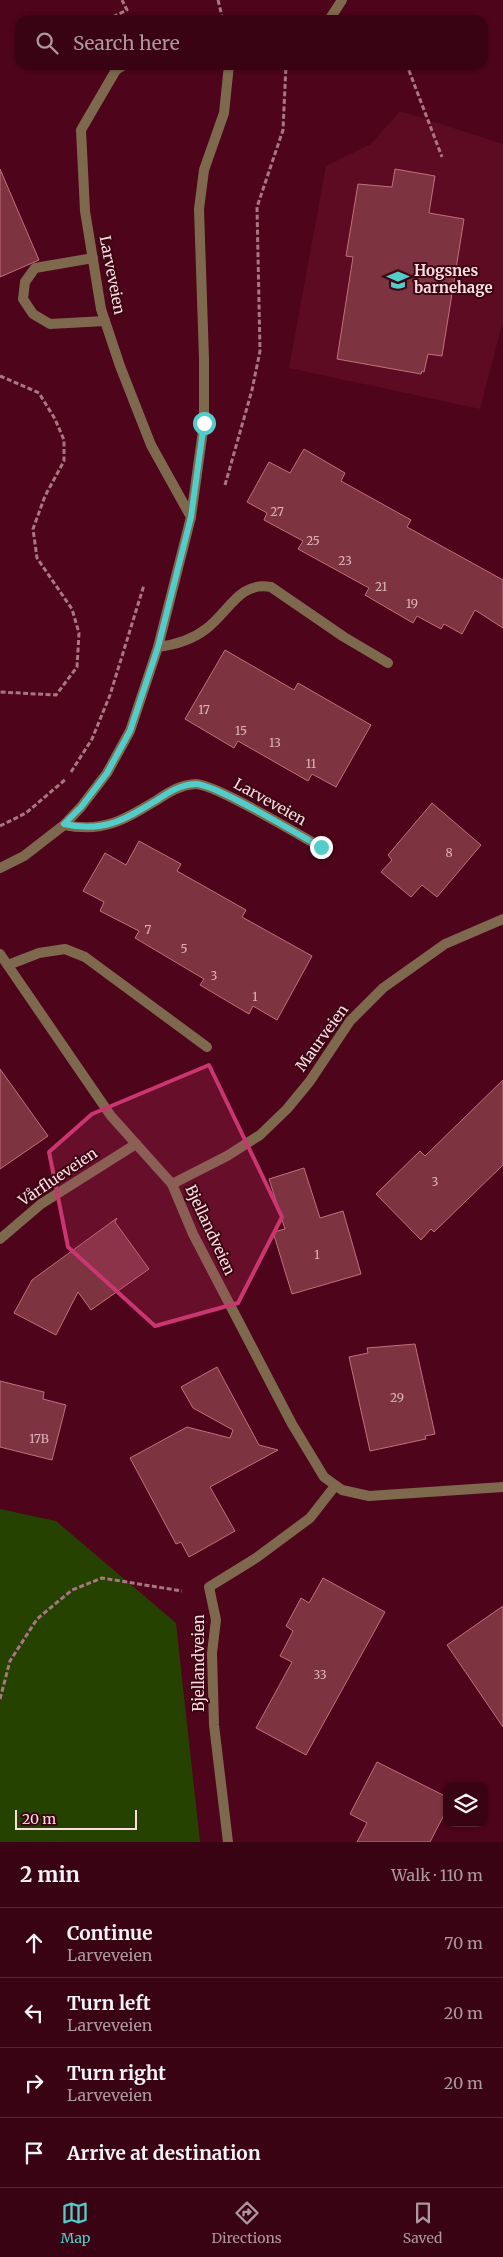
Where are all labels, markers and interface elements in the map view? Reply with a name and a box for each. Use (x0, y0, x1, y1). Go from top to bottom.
search box (15, 15, 488, 70)
icon: search (33, 29, 61, 57)
text: Search here (73, 31, 180, 55)
street label: Larveveien (96, 234, 129, 316)
place label: Hogsnes barnehage (414, 261, 493, 297)
school or university icon: Hogsnes barnehage (385, 267, 411, 293)
route start (193, 412, 216, 435)
house number: 27 (270, 504, 284, 519)
house number: 25 (306, 533, 320, 548)
house number: 23 (338, 553, 352, 568)
house number: 21 (375, 579, 388, 594)
house number: 19 (406, 596, 418, 611)
house number: 17 (198, 702, 210, 717)
house number: 15 (235, 723, 247, 738)
house number: 13 (269, 735, 281, 750)
house number: 11 (306, 756, 317, 771)
street label: Larveveien (231, 774, 310, 829)
route end (310, 836, 333, 859)
house number: 8 (445, 845, 453, 860)
house number: 7 (145, 922, 152, 937)
house number: 5 (180, 941, 188, 956)
house number: 3 (211, 968, 218, 983)
house number: 1 (252, 989, 258, 1004)
street label: Maurveien (291, 1001, 352, 1075)
street label: Vårflueveien (14, 1143, 101, 1210)
house number: 3 (432, 1174, 439, 1189)
street label: Bjellandveien (181, 1182, 240, 1278)
house number: 1 (314, 1247, 320, 1262)
house number: 29 (390, 1390, 404, 1405)
house number: 17B (29, 1431, 49, 1446)
street label: Bjellandveien (189, 1614, 208, 1712)
house number: 33 (313, 1667, 327, 1682)
map controls (443, 1782, 488, 1827)
button: layers (443, 1782, 488, 1827)
scale bar (15, 1807, 138, 1830)
text: 20 m (22, 1810, 56, 1828)
text: 2 min (20, 1861, 80, 1888)
text: Walk · 110 m (391, 1865, 483, 1885)
text: Continue (67, 1921, 153, 1945)
icon: ahead (20, 1929, 48, 1957)
text: 70 m (444, 1933, 483, 1953)
text: Larveveien (67, 1945, 152, 1965)
text: Turn left (67, 1991, 151, 2015)
icon: left (20, 1999, 48, 2027)
text: 20 m (444, 2003, 483, 2023)
text: Larveveien (67, 2015, 152, 2035)
text: Turn right (67, 2061, 166, 2085)
icon: right (20, 2069, 48, 2097)
text: 20 m (444, 2073, 483, 2093)
text: Larveveien (67, 2085, 152, 2105)
icon: arrive (20, 2139, 48, 2167)
text: Arrive at destination (67, 2141, 261, 2165)
tab: Map (61, 2199, 90, 2247)
tab: Directions (212, 2199, 282, 2247)
tab: Saved (403, 2199, 442, 2247)

